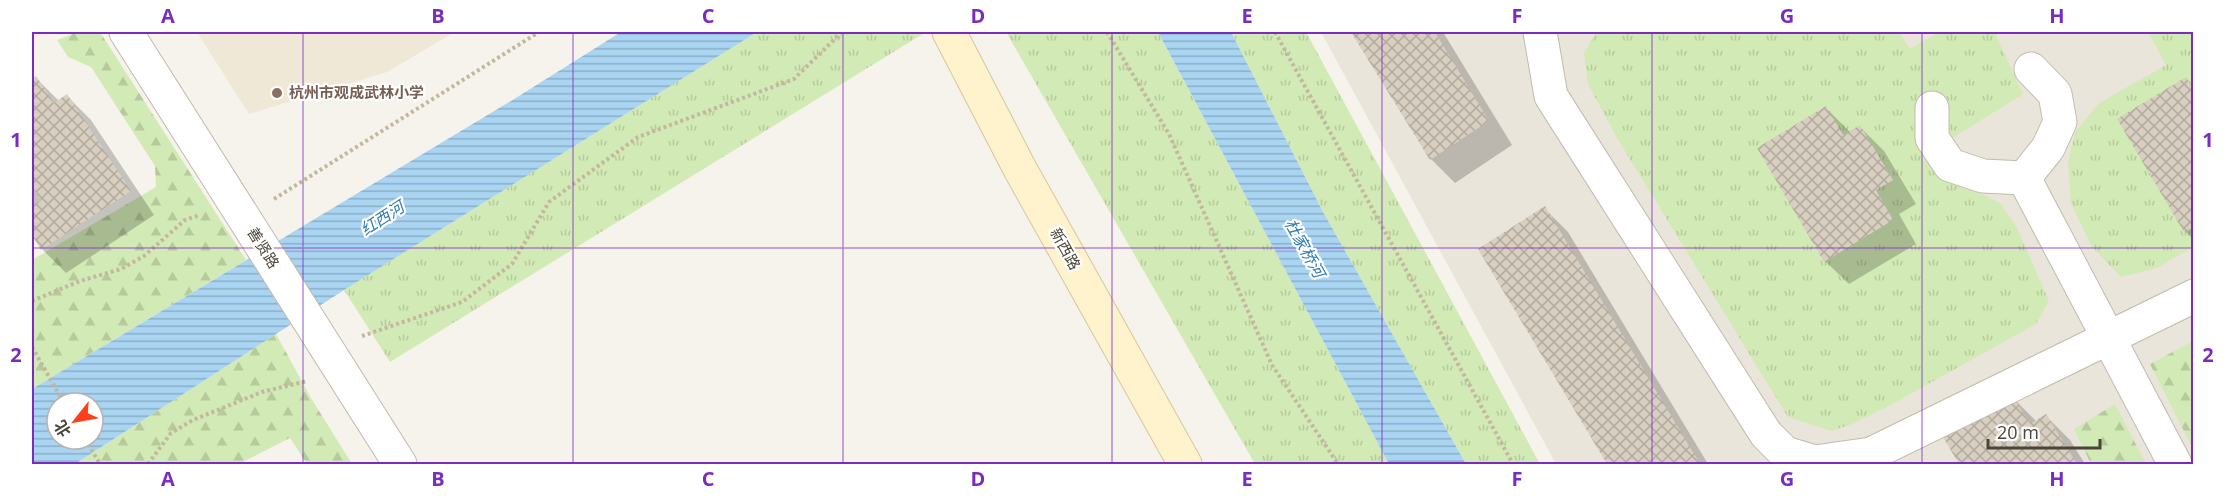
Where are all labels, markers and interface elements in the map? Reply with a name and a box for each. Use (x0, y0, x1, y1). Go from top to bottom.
text: A (161, 2, 175, 29)
text: B (431, 2, 445, 29)
text: C (702, 2, 715, 29)
text: D (971, 2, 985, 29)
text: E (1241, 2, 1253, 29)
text: F (1512, 2, 1522, 29)
text: G (1780, 2, 1794, 29)
text: H (2049, 2, 2065, 29)
place label: 杭州市观成武林小学 (289, 82, 424, 102)
marker: 杭州市观成武林小学 (270, 86, 284, 100)
text: 1 (10, 126, 22, 153)
text: 1 (2202, 126, 2214, 153)
water label: 红西河 (356, 194, 411, 240)
water label: 杜家桥河 (1280, 215, 1332, 284)
street label: 善贤路 (243, 223, 284, 272)
street label: 新西路 (1046, 224, 1086, 273)
text: 2 (10, 341, 22, 368)
text: 2 (2202, 341, 2214, 368)
north arrow (45, 391, 105, 451)
scale bar (1988, 412, 2100, 450)
text: 北 (49, 416, 76, 441)
text: 20 m (1997, 420, 2039, 444)
text: A (161, 465, 175, 492)
text: B (431, 465, 445, 492)
text: C (702, 465, 715, 492)
text: D (971, 465, 985, 492)
text: E (1241, 465, 1253, 492)
text: F (1512, 465, 1522, 492)
text: G (1780, 465, 1794, 492)
text: H (2049, 465, 2065, 492)

